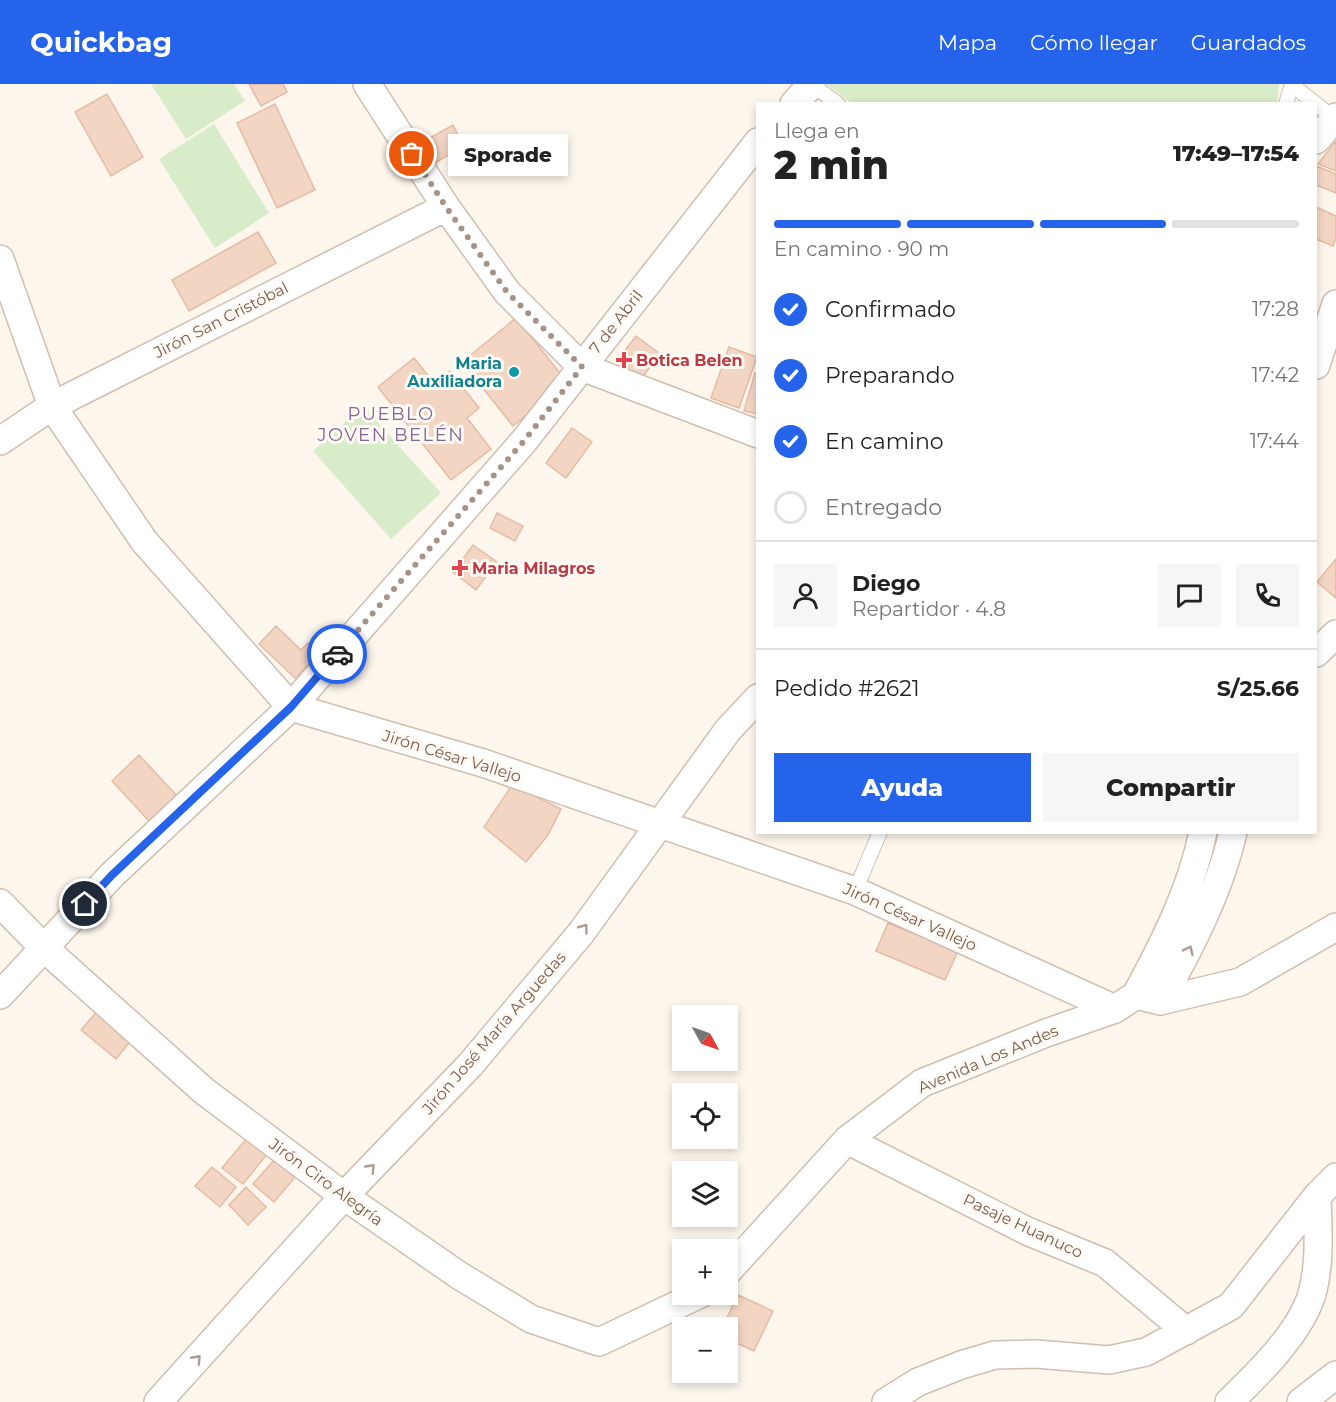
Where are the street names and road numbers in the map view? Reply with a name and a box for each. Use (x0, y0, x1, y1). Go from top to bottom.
street label: Jirón San Cristóbal (150, 278, 291, 363)
street label: 7 de Abril (585, 286, 647, 358)
street label: Jirón César Vallejo (379, 726, 524, 786)
street label: Jirón César Vallejo (839, 879, 980, 955)
street label: Jirón José María Arguedas (417, 948, 570, 1119)
street label: Avenida Los Andes (915, 1021, 1061, 1097)
street label: Jirón Ciro Alegría (265, 1134, 387, 1230)
street label: Pasaje Huanuco (960, 1190, 1086, 1262)

